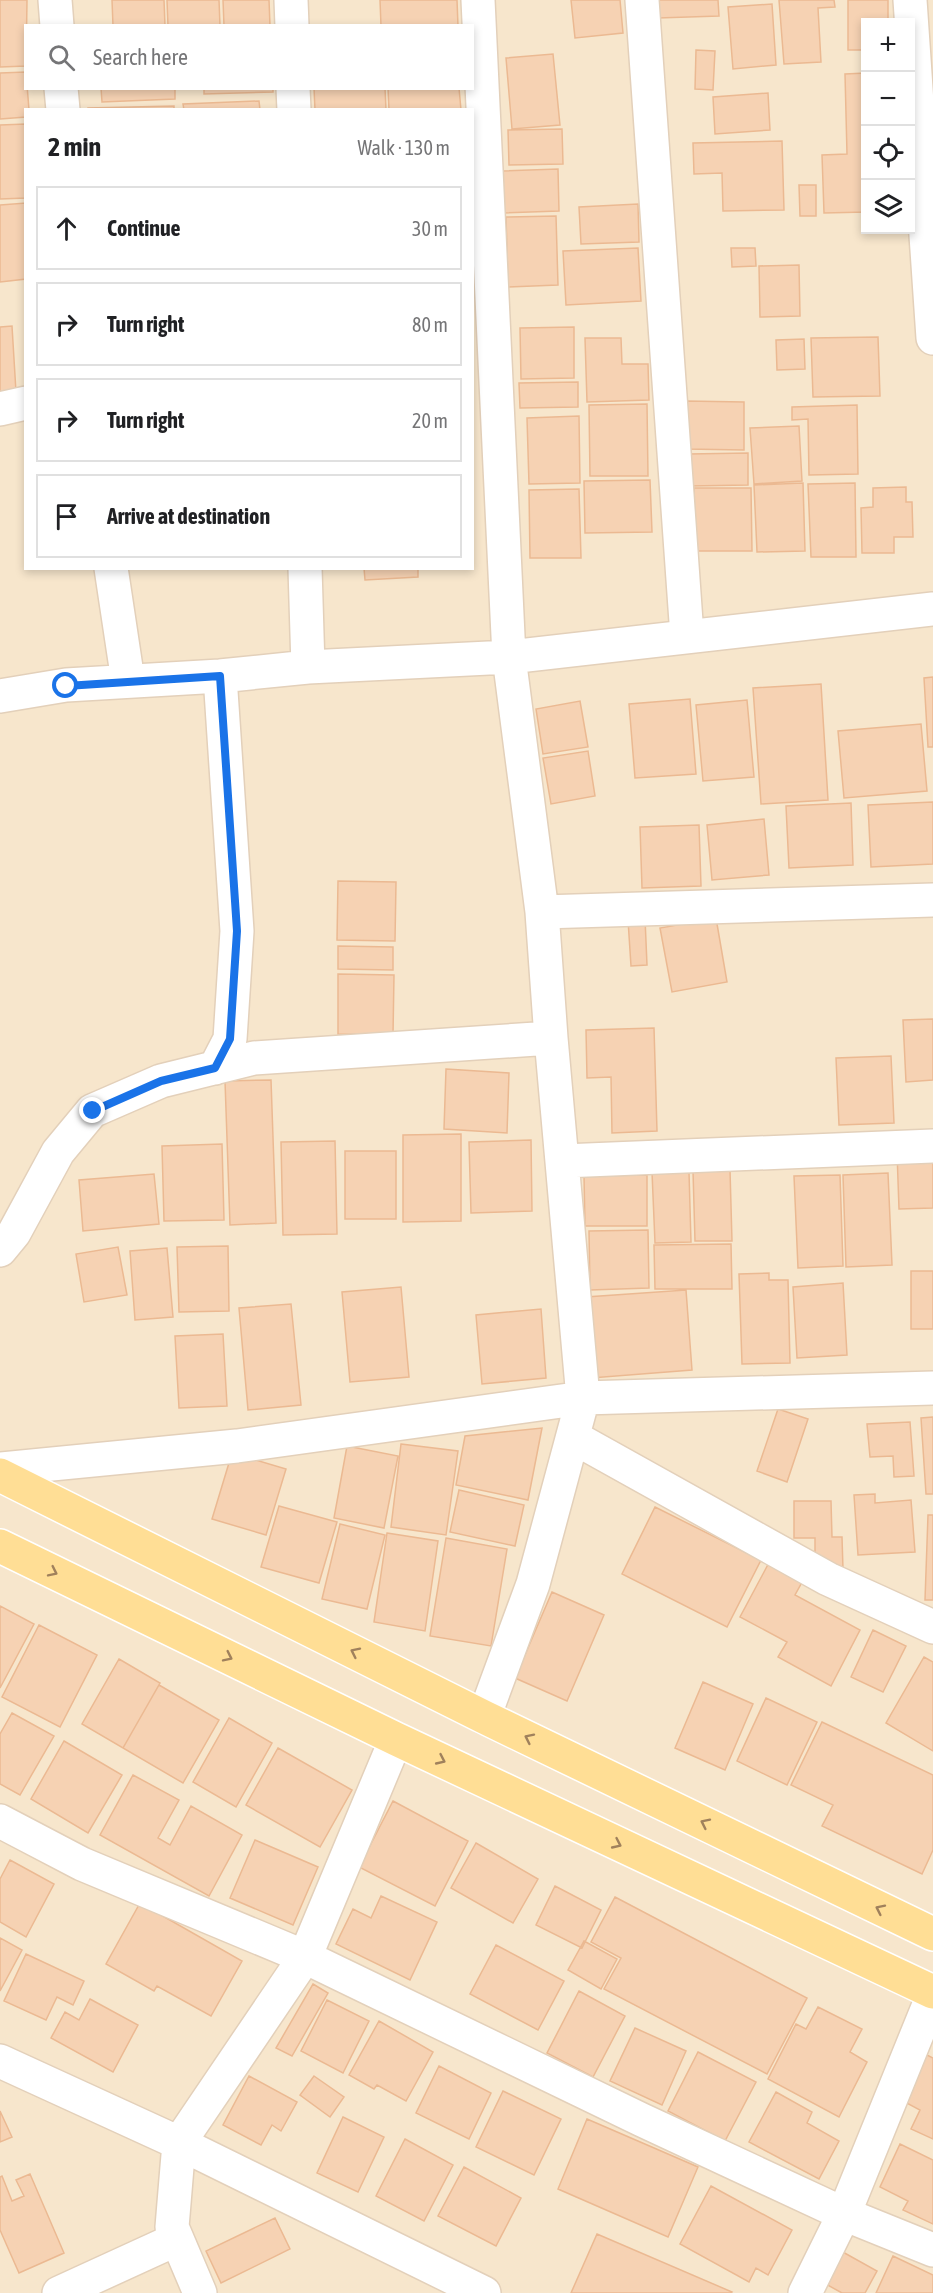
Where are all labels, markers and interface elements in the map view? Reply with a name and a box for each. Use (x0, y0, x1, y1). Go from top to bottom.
map controls (861, 18, 915, 234)
button: + (861, 18, 915, 72)
search box (24, 24, 474, 90)
icon: search (45, 41, 78, 74)
text: Search here (93, 44, 188, 70)
button: − (861, 72, 915, 126)
button: locate (861, 126, 915, 180)
text: 2 min (48, 132, 101, 162)
text: Walk · 130 m (358, 136, 450, 159)
button: layers (861, 180, 915, 234)
icon: ahead (50, 212, 83, 245)
text: Continue (107, 215, 181, 241)
text: 30 m (412, 217, 448, 240)
icon: right (50, 308, 83, 341)
text: Turn right (107, 311, 184, 337)
text: 80 m (412, 313, 448, 336)
icon: right (50, 404, 83, 437)
text: Turn right (107, 407, 184, 433)
text: 20 m (412, 409, 448, 432)
icon: arrive (50, 500, 83, 533)
text: Arrive at destination (107, 503, 270, 529)
route start (52, 672, 78, 698)
route end (79, 1097, 105, 1123)
one-way arrow (46, 1564, 57, 1576)
one-way arrow (350, 1648, 361, 1659)
one-way arrow (222, 1650, 232, 1661)
one-way arrow (525, 1734, 536, 1746)
one-way arrow (435, 1753, 446, 1765)
one-way arrow (701, 1818, 712, 1830)
one-way arrow (611, 1837, 622, 1848)
one-way arrow (876, 1904, 887, 1916)

